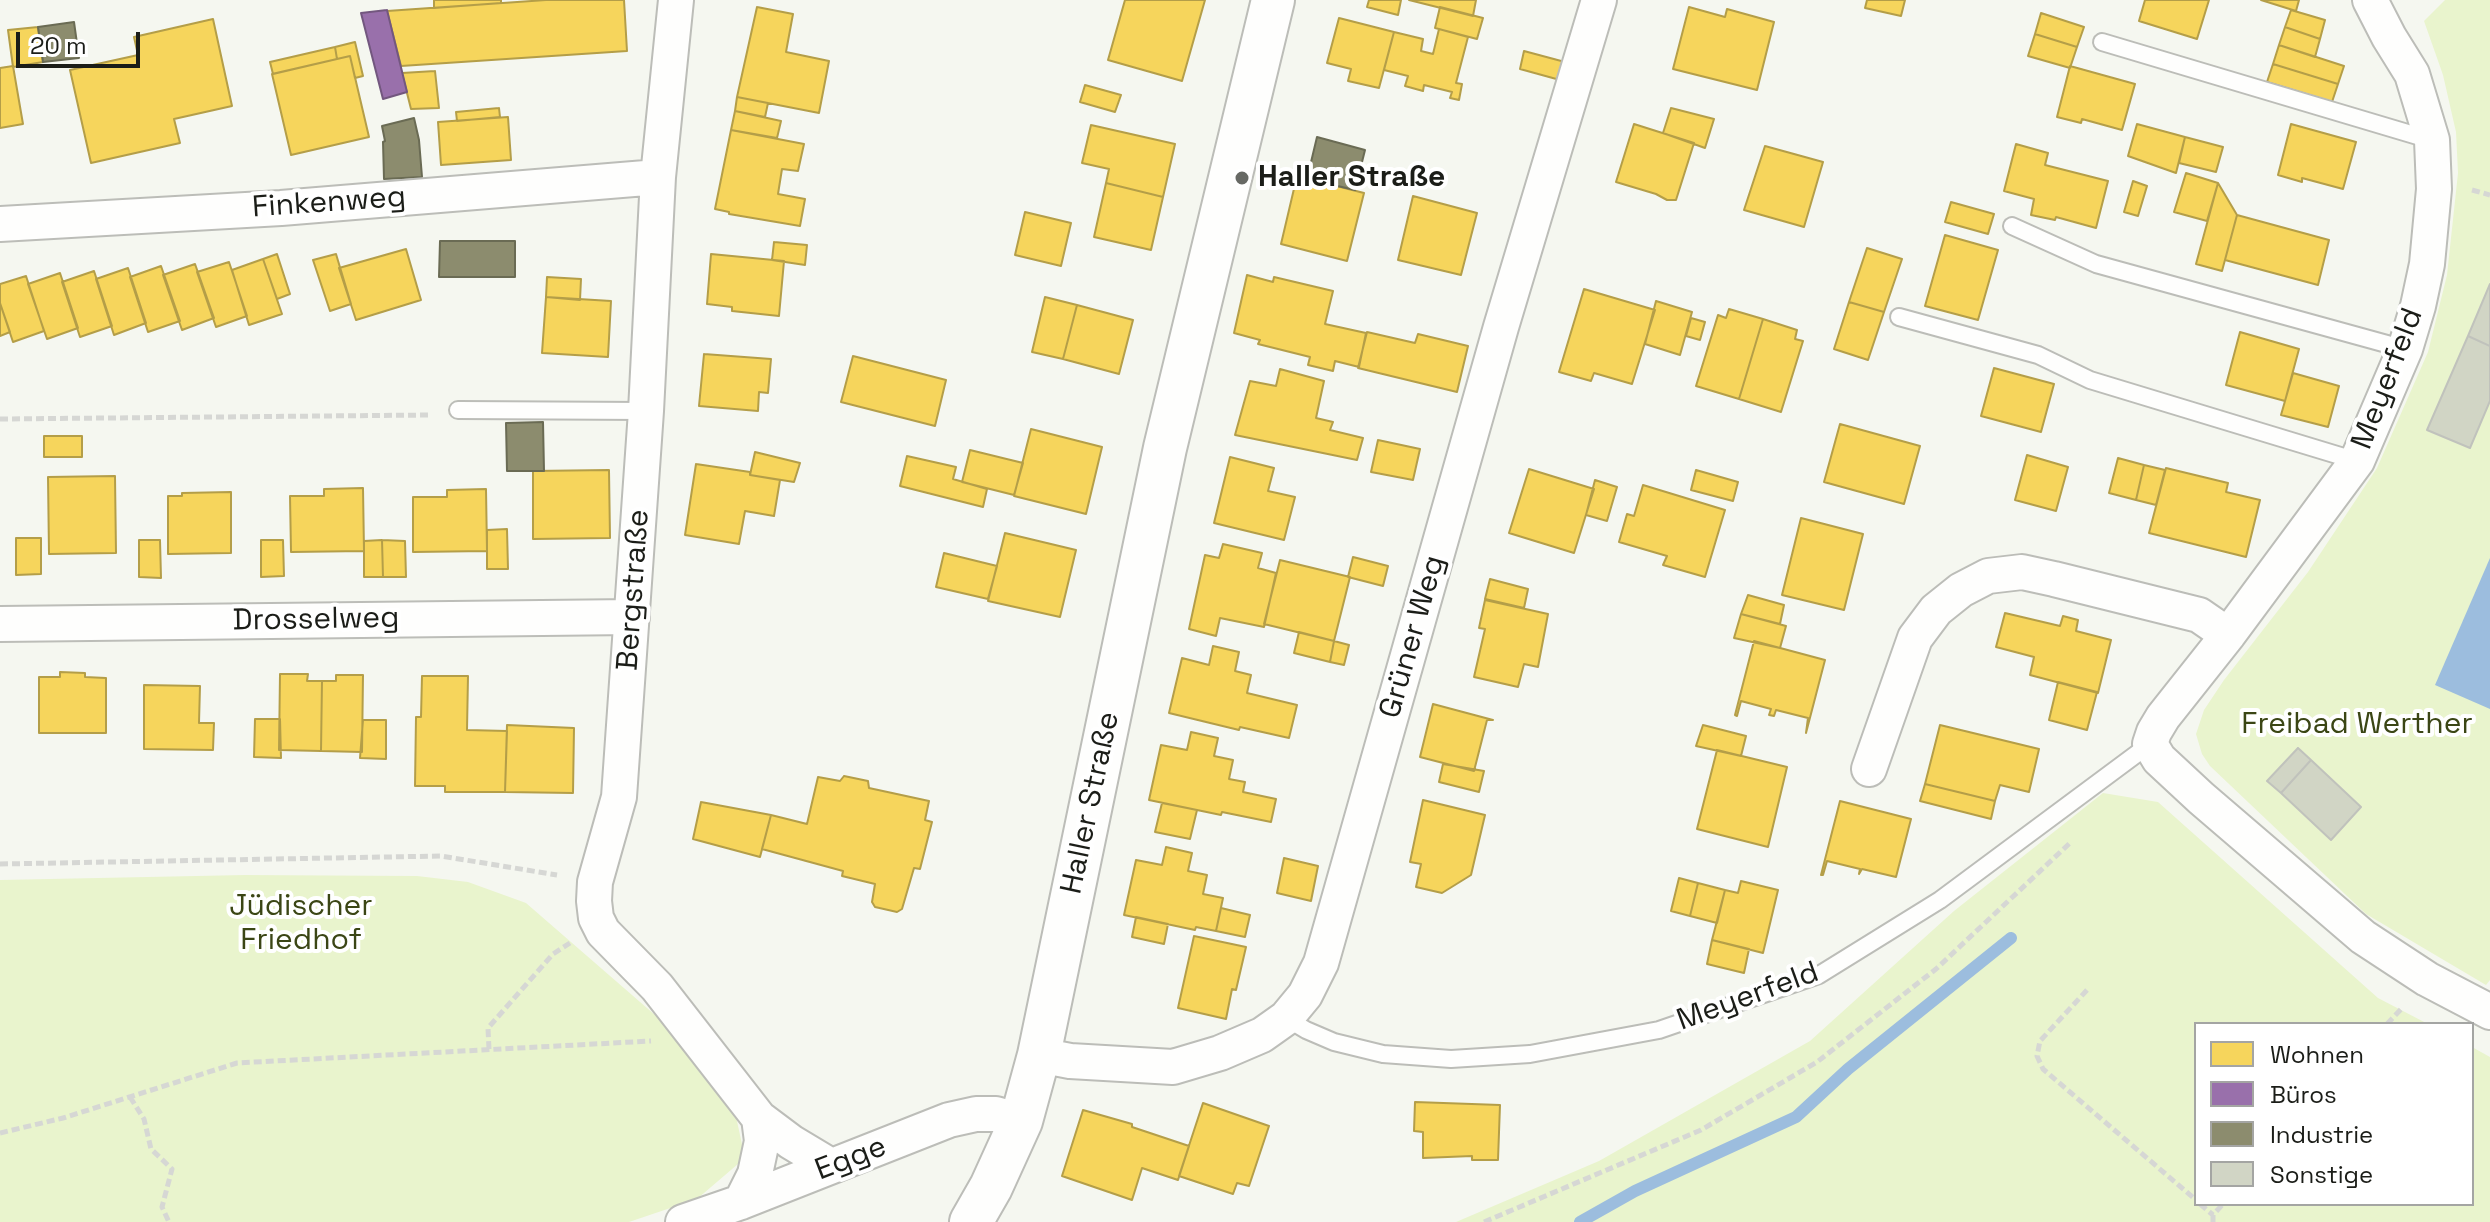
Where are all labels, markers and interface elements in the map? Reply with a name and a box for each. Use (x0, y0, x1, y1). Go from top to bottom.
scale bar (20, 16, 144, 66)
text: 20 m (30, 30, 87, 61)
place label: Haller Straße (1258, 160, 1445, 196)
marker: Haller Straße (1233, 169, 1251, 187)
street label: Finkenweg (251, 180, 407, 226)
street label: Meyerfeld (2345, 303, 2431, 455)
street label: Bergstraße (610, 508, 658, 672)
street label: Grüner Weg (1373, 552, 1453, 722)
street label: Drosselweg (232, 601, 400, 639)
park label: Freibad Werther (2241, 707, 2473, 743)
street label: Haller Straße (1054, 709, 1128, 897)
park label: Jüdischer Friedhof (229, 889, 373, 960)
street label: Meyerfeld (1672, 955, 1824, 1039)
legend (2194, 1022, 2474, 1206)
text: Wohnen (2270, 1039, 2364, 1070)
text: Büros (2270, 1079, 2337, 1110)
text: Industrie (2270, 1119, 2373, 1150)
street label: Egge (810, 1129, 892, 1189)
text: Sonstige (2270, 1159, 2373, 1190)

